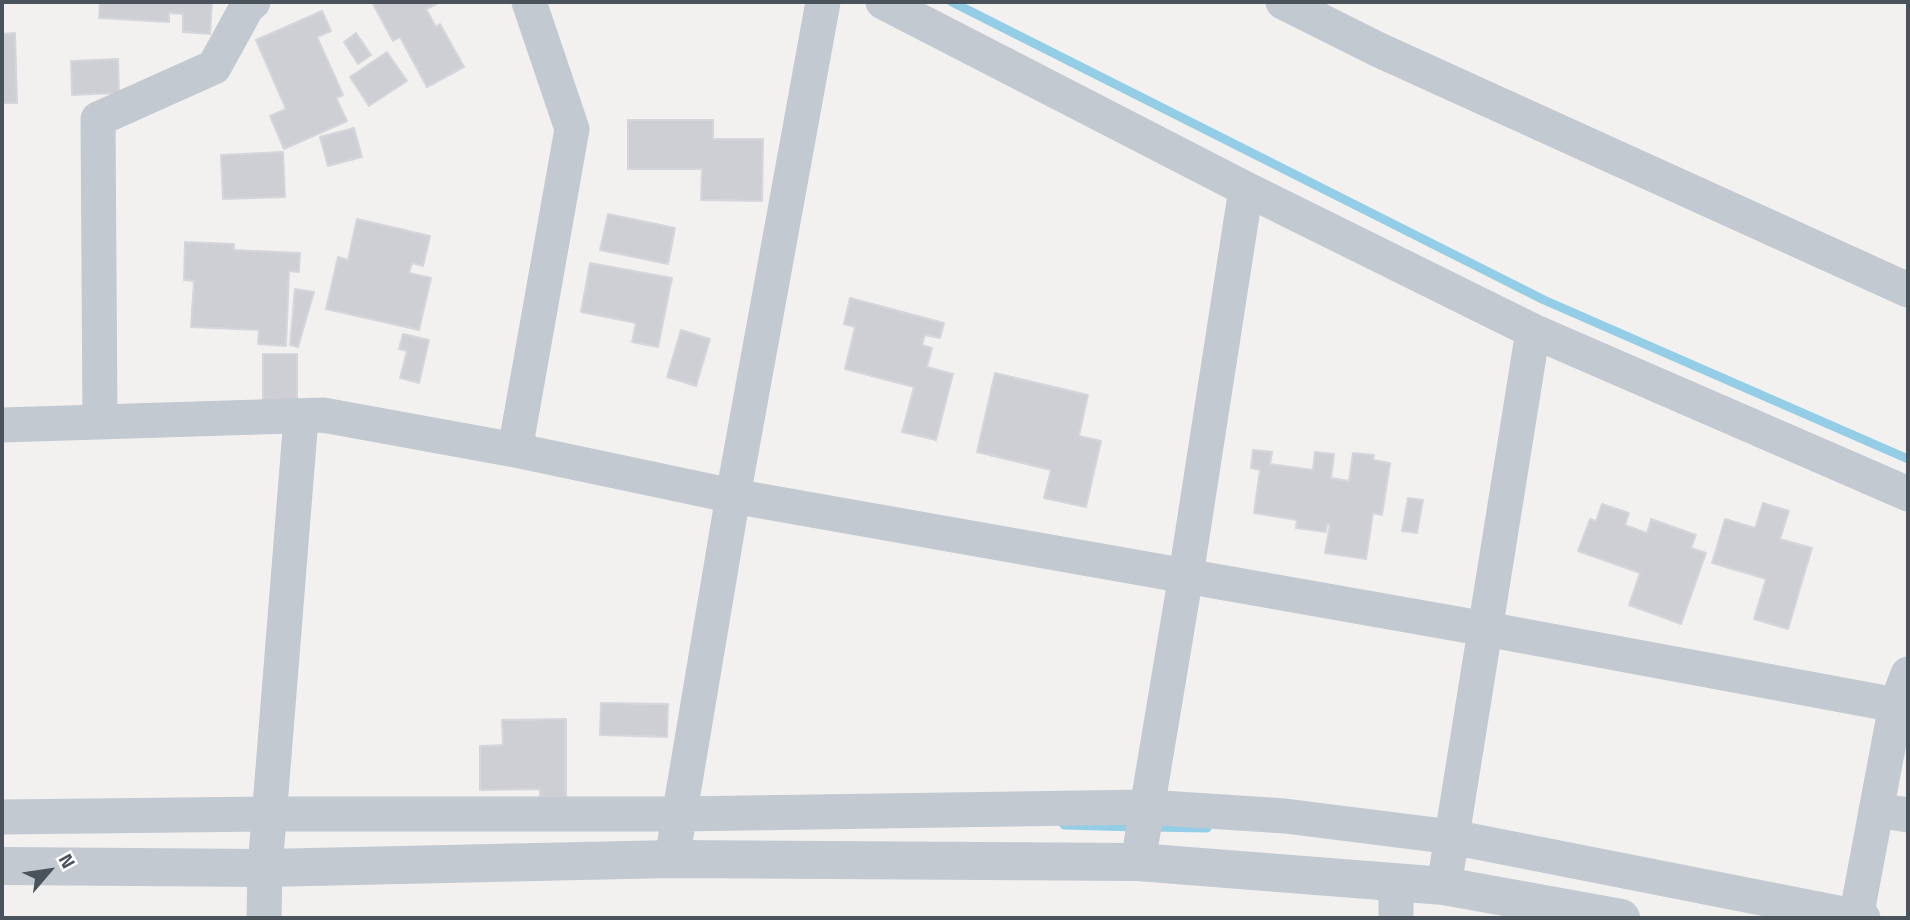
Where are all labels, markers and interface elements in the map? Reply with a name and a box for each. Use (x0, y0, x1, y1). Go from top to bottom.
north arrow (14, 836, 84, 906)
text: N (52, 848, 84, 873)

